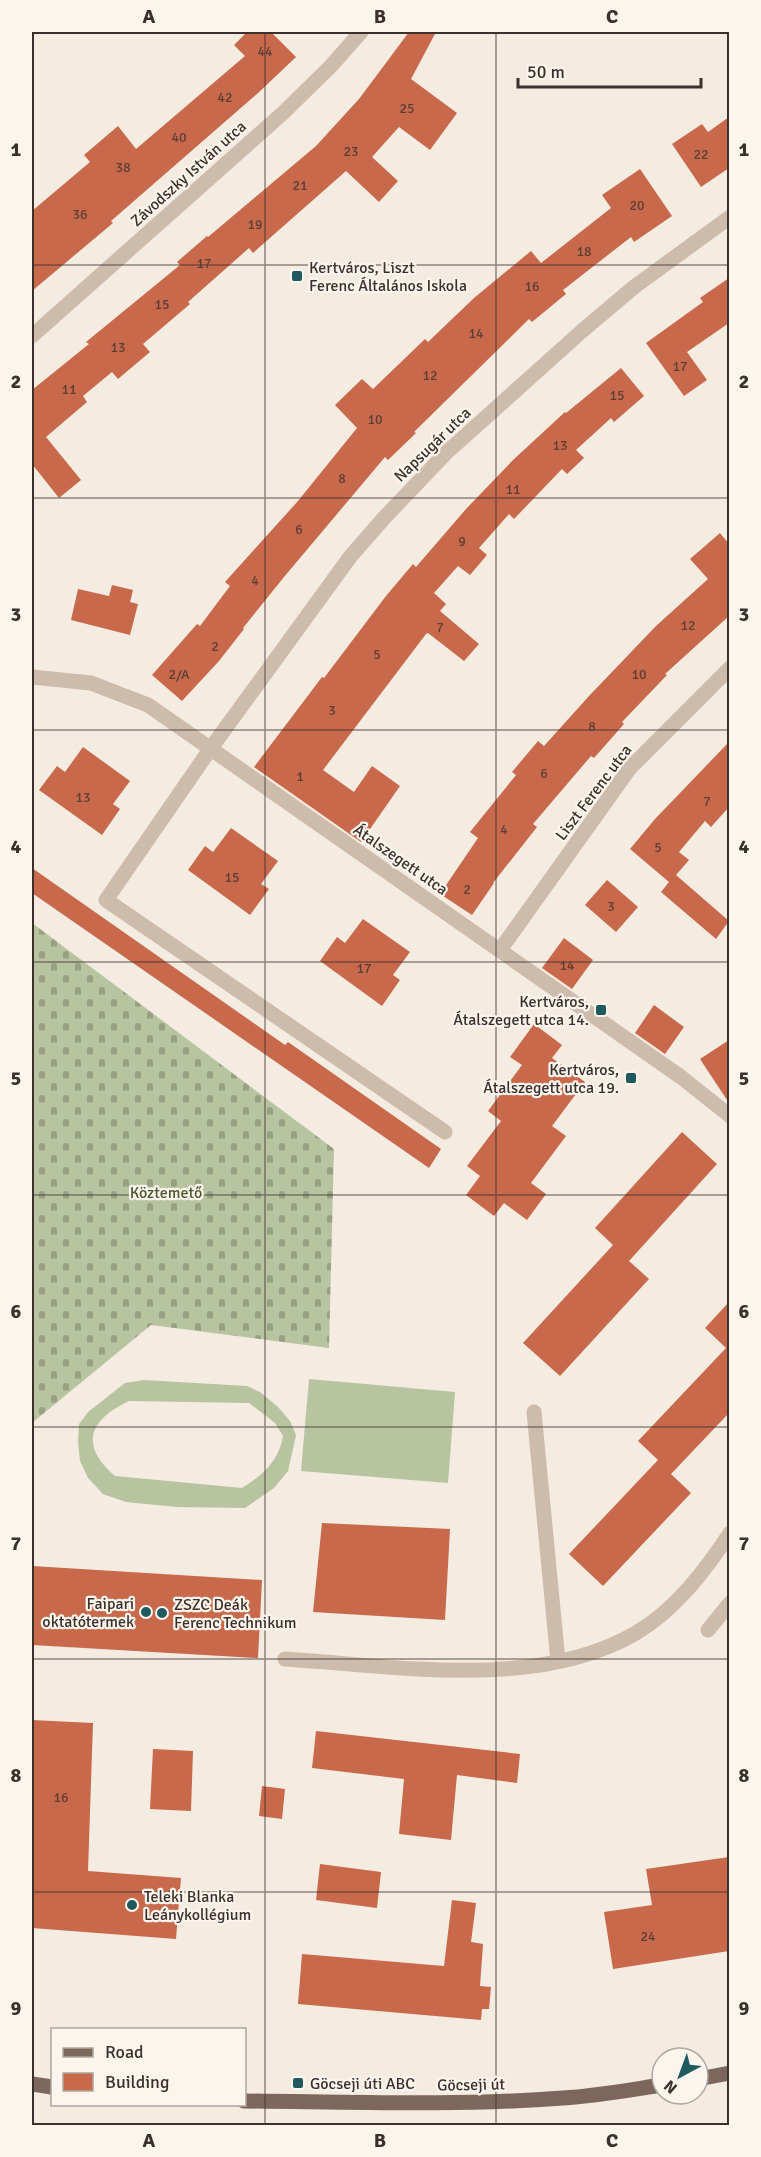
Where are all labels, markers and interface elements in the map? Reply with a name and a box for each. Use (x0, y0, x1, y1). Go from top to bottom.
text: A (143, 4, 156, 29)
text: B (374, 4, 386, 29)
text: C (606, 4, 618, 29)
house number: 44 (257, 43, 273, 60)
scale bar (518, 51, 701, 89)
text: 50 m (527, 61, 565, 83)
house number: 42 (217, 89, 233, 106)
house number: 25 (399, 100, 415, 117)
street label: Závodszky István utca (127, 117, 251, 231)
house number: 40 (171, 129, 187, 146)
text: 1 (11, 137, 22, 162)
text: 1 (739, 137, 750, 162)
house number: 23 (343, 143, 359, 160)
house number: 22 (693, 146, 709, 163)
house number: 38 (115, 159, 131, 176)
house number: 21 (292, 177, 308, 194)
house number: 20 (629, 197, 645, 214)
house number: 36 (72, 206, 88, 223)
house number: 19 (247, 216, 263, 233)
house number: 18 (576, 243, 592, 260)
house number: 17 (196, 255, 212, 272)
place label: Kertváros, Liszt Ferenc Általános Iskola (309, 258, 467, 296)
marker: Kertváros, Liszt Ferenc Általános Iskola (290, 269, 304, 283)
house number: 16 (524, 278, 540, 295)
house number: 15 (154, 296, 170, 313)
house number: 14 (468, 325, 484, 342)
house number: 13 (110, 339, 126, 356)
house number: 17 (672, 358, 688, 375)
house number: 12 (422, 367, 438, 384)
text: 2 (11, 369, 21, 394)
text: 2 (739, 369, 749, 394)
house number: 11 (61, 381, 77, 398)
house number: 15 (609, 387, 625, 404)
street label: Napsugár utca (390, 403, 475, 486)
house number: 10 (367, 411, 383, 428)
house number: 13 (552, 437, 568, 454)
house number: 8 (338, 470, 346, 487)
house number: 11 (505, 481, 521, 498)
house number: 6 (295, 521, 303, 538)
house number: 9 (458, 533, 466, 550)
house number: 4 (251, 572, 259, 589)
text: 3 (11, 602, 21, 627)
text: 3 (739, 602, 749, 627)
house number: 12 (680, 617, 696, 634)
house number: 7 (436, 619, 444, 636)
house number: 2 (211, 638, 219, 655)
house number: 5 (373, 646, 381, 663)
house number: 2/A (169, 666, 190, 683)
house number: 10 (631, 666, 647, 683)
house number: 3 (328, 702, 336, 719)
house number: 8 (588, 718, 596, 735)
street label: Liszt Ferenc utca (551, 741, 636, 844)
house number: 6 (540, 765, 548, 782)
house number: 1 (296, 768, 304, 785)
house number: 13 (75, 789, 91, 806)
house number: 7 (703, 793, 711, 810)
street label: Átalszegett utca (349, 820, 452, 900)
house number: 4 (500, 821, 508, 838)
text: 4 (11, 834, 22, 859)
text: 4 (739, 834, 750, 859)
house number: 5 (654, 839, 662, 856)
house number: 15 (224, 869, 240, 886)
house number: 2 (463, 881, 471, 898)
house number: 3 (607, 898, 615, 915)
house number: 14 (559, 957, 575, 974)
house number: 17 (356, 960, 372, 977)
place label: Kertváros, Átalszegett utca 14. (453, 992, 589, 1030)
marker: Kertváros, Átalszegett utca 14. (594, 1003, 608, 1017)
place label: Kertváros, Átalszegett utca 19. (483, 1060, 619, 1098)
text: 5 (11, 1066, 21, 1091)
text: 5 (739, 1066, 749, 1091)
marker: Kertváros, Átalszegett utca 19. (624, 1071, 638, 1085)
park label: Köztemető (130, 1183, 202, 1203)
text: 6 (11, 1299, 22, 1324)
text: 6 (739, 1299, 750, 1324)
text: 7 (11, 1531, 22, 1556)
text: 7 (739, 1531, 750, 1556)
place label: Faipari oktatótermek (42, 1594, 134, 1632)
place label: ZSZC Deák Ferenc Technikum (174, 1595, 296, 1633)
marker: Faipari oktatótermek (139, 1605, 153, 1619)
marker: ZSZC Deák Ferenc Technikum (155, 1606, 169, 1620)
text: 8 (11, 1763, 22, 1788)
text: 8 (739, 1763, 750, 1788)
house number: 16 (53, 1789, 69, 1806)
place label: Teleki Blanka Leánykollégium (144, 1887, 251, 1925)
marker: Teleki Blanka Leánykollégium (125, 1898, 139, 1912)
house number: 24 (640, 1928, 656, 1945)
text: 9 (11, 1996, 22, 2021)
text: 9 (739, 1996, 750, 2021)
legend (51, 2028, 246, 2106)
text: Road (105, 2041, 144, 2063)
north arrow (650, 2046, 710, 2106)
text: Building (105, 2071, 169, 2093)
place label: Göcseji úti ABC (310, 2074, 415, 2094)
street label: Göcseji út (437, 2074, 505, 2096)
text: N (660, 2075, 682, 2098)
marker: Göcseji úti ABC (291, 2076, 305, 2090)
text: A (143, 2128, 156, 2153)
text: B (374, 2128, 386, 2153)
text: C (606, 2128, 618, 2153)

